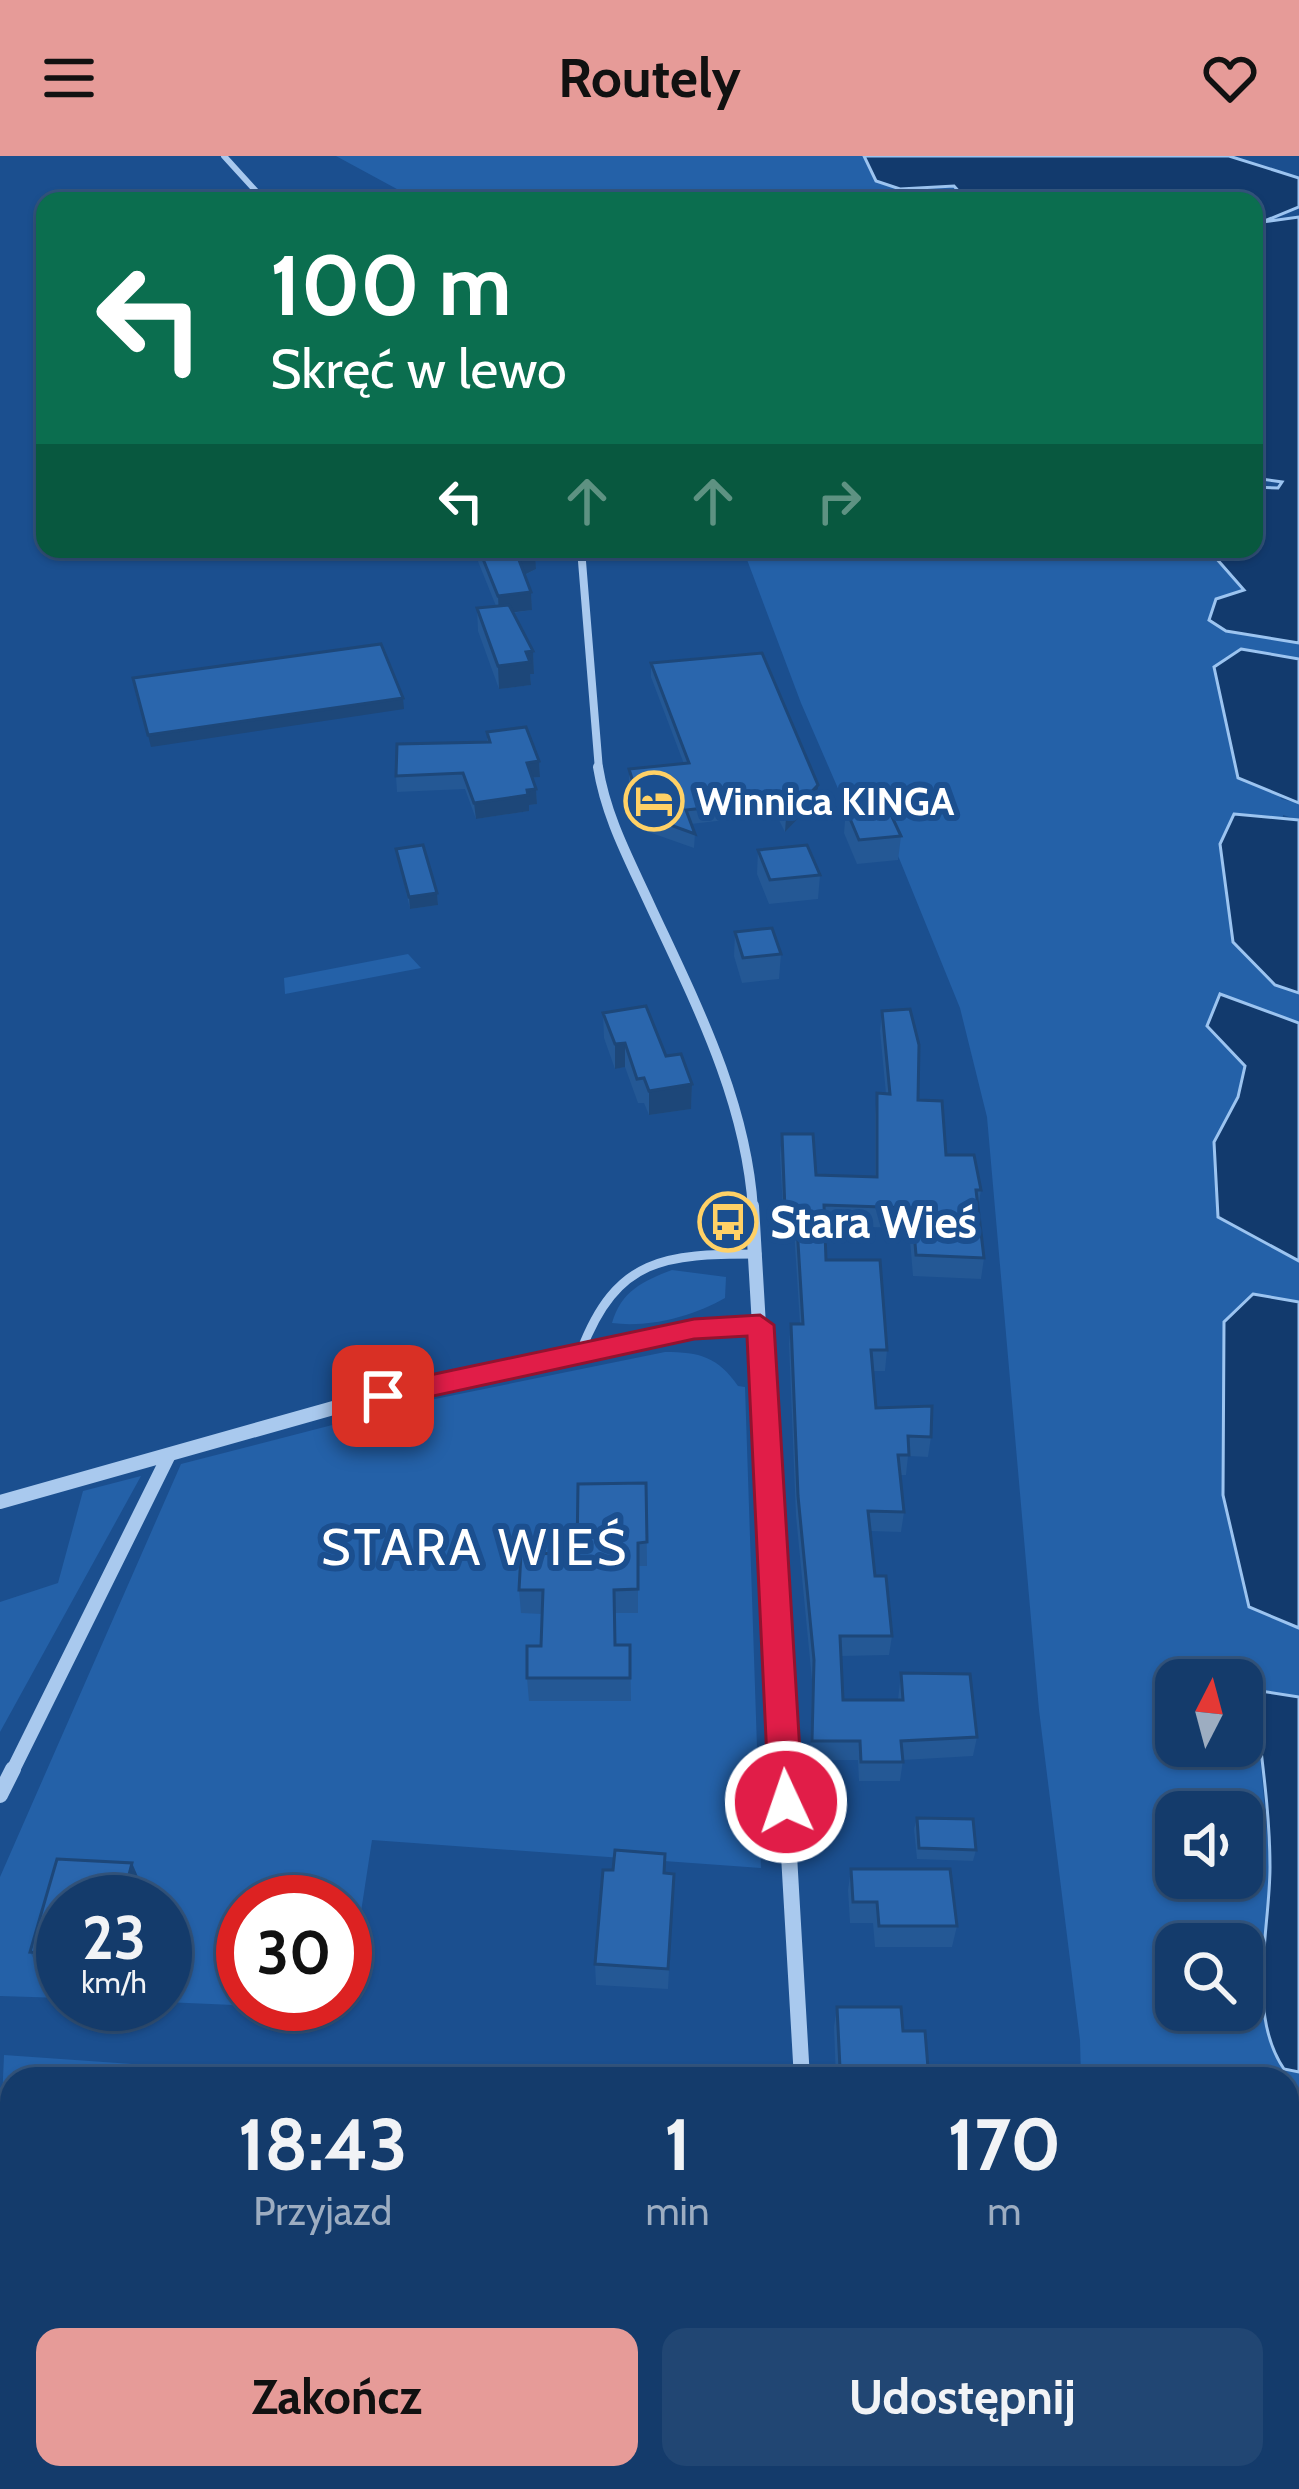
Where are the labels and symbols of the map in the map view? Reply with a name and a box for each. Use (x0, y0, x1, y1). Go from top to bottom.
hotel icon: Winnica KINGA (623, 770, 685, 832)
place label: Winnica KINGA (696, 777, 955, 825)
bus stop icon: Stara Wieś (697, 1191, 759, 1253)
place label: Stara Wieś (770, 1195, 977, 1249)
pin (332, 1345, 434, 1447)
district label: STARA WIEŚ (321, 1516, 629, 1578)
north arrow (1155, 1659, 1263, 1767)
position arrow (723, 1739, 849, 1865)
speed limit sign: 30 (216, 1875, 372, 2031)

